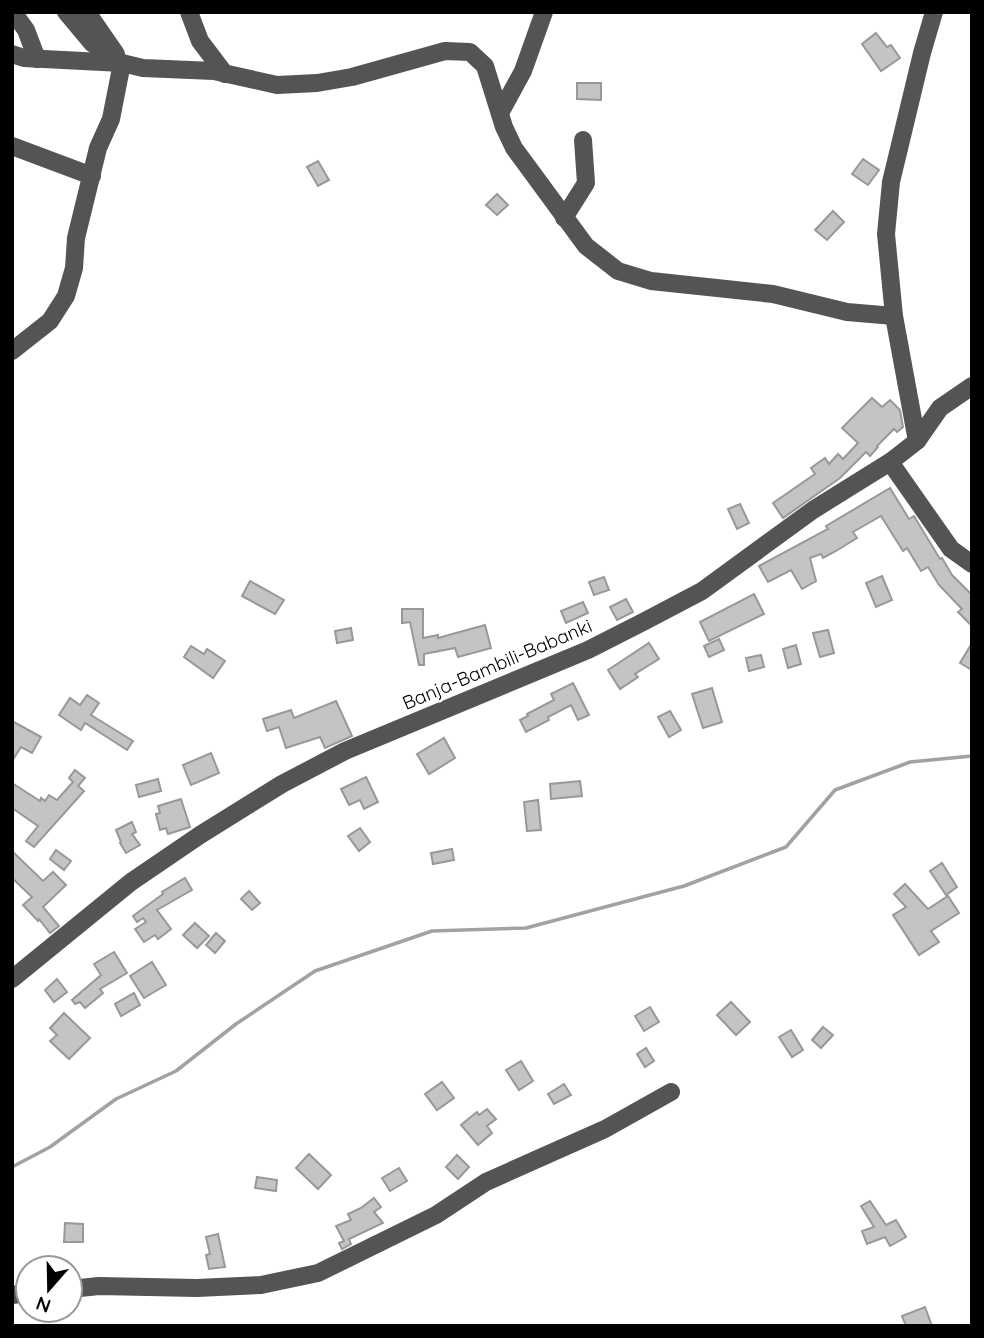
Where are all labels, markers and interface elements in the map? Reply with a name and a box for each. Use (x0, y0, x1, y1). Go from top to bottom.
street label: Banja-Bambili-Babanki (399, 613, 595, 715)
north arrow (14, 1254, 84, 1324)
text: N (33, 1291, 54, 1319)

